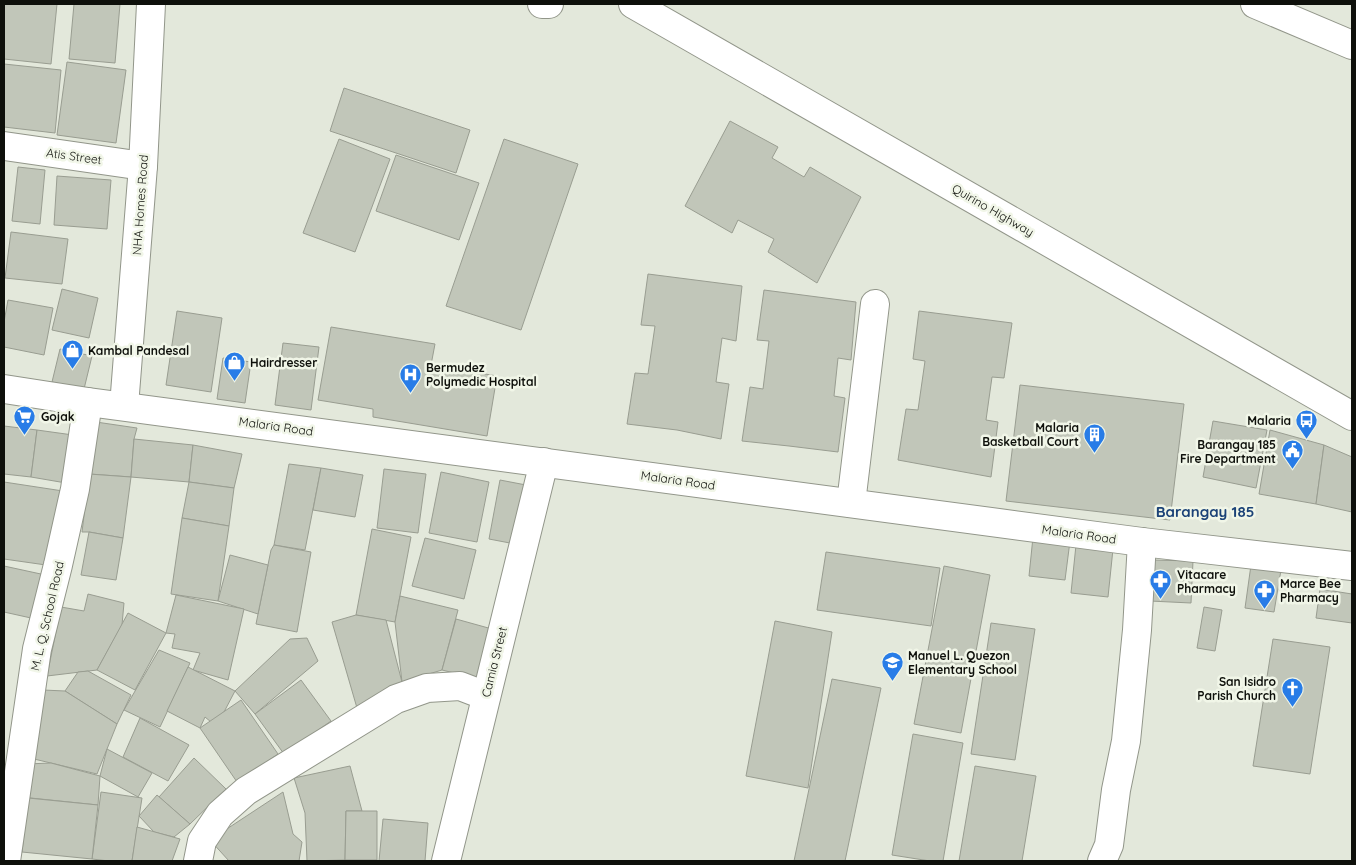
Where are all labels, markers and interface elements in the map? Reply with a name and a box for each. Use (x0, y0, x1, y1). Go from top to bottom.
street label: Atis Street (45, 145, 103, 167)
street label: NHA Homes Road (129, 154, 151, 256)
street label: Quirino Highway (949, 180, 1037, 240)
shop icon: Kambal Pandesal (60, 338, 84, 369)
place label: Kambal Pandesal (88, 343, 189, 358)
shop icon: Hairdresser (222, 350, 246, 381)
place label: Hairdresser (250, 355, 317, 370)
place label: Bermudez Polymedic Hospital (426, 360, 537, 389)
hospital icon: Bermudez Polymedic Hospital (398, 362, 422, 393)
supermarket icon: Gojak (13, 404, 37, 435)
bus stop icon: Malaria (1295, 408, 1319, 439)
place label: Gojak (41, 409, 75, 424)
street label: Malaria Road (238, 413, 314, 439)
place label: Malaria (1247, 413, 1291, 428)
place label: Malaria Basketball Court (982, 420, 1079, 449)
building icon: Malaria Basketball Court (1083, 422, 1107, 453)
place label: Barangay 185 Fire Department (1180, 437, 1276, 466)
public building icon: Barangay 185 Fire Department (1280, 439, 1304, 470)
street label: Malaria Road (640, 467, 716, 493)
district label: Barangay 185 (1156, 502, 1254, 521)
street label: Malaria Road (1041, 521, 1117, 547)
street label: M. L. Q. School Road (27, 560, 67, 672)
place label: Vitacare Pharmacy (1177, 567, 1236, 596)
pharmacy icon: Vitacare Pharmacy (1149, 569, 1173, 600)
place label: Marce Bee Pharmacy (1280, 576, 1341, 605)
pharmacy icon: Marce Bee Pharmacy (1252, 578, 1276, 609)
street label: Camia Street (478, 625, 510, 699)
place label: Manuel L. Quezon Elementary School (908, 648, 1017, 677)
school or university icon: Manuel L. Quezon Elementary School (880, 650, 904, 681)
place label: San Isidro Parish Church (1197, 674, 1276, 703)
church icon: San Isidro Parish Church (1280, 676, 1304, 707)

